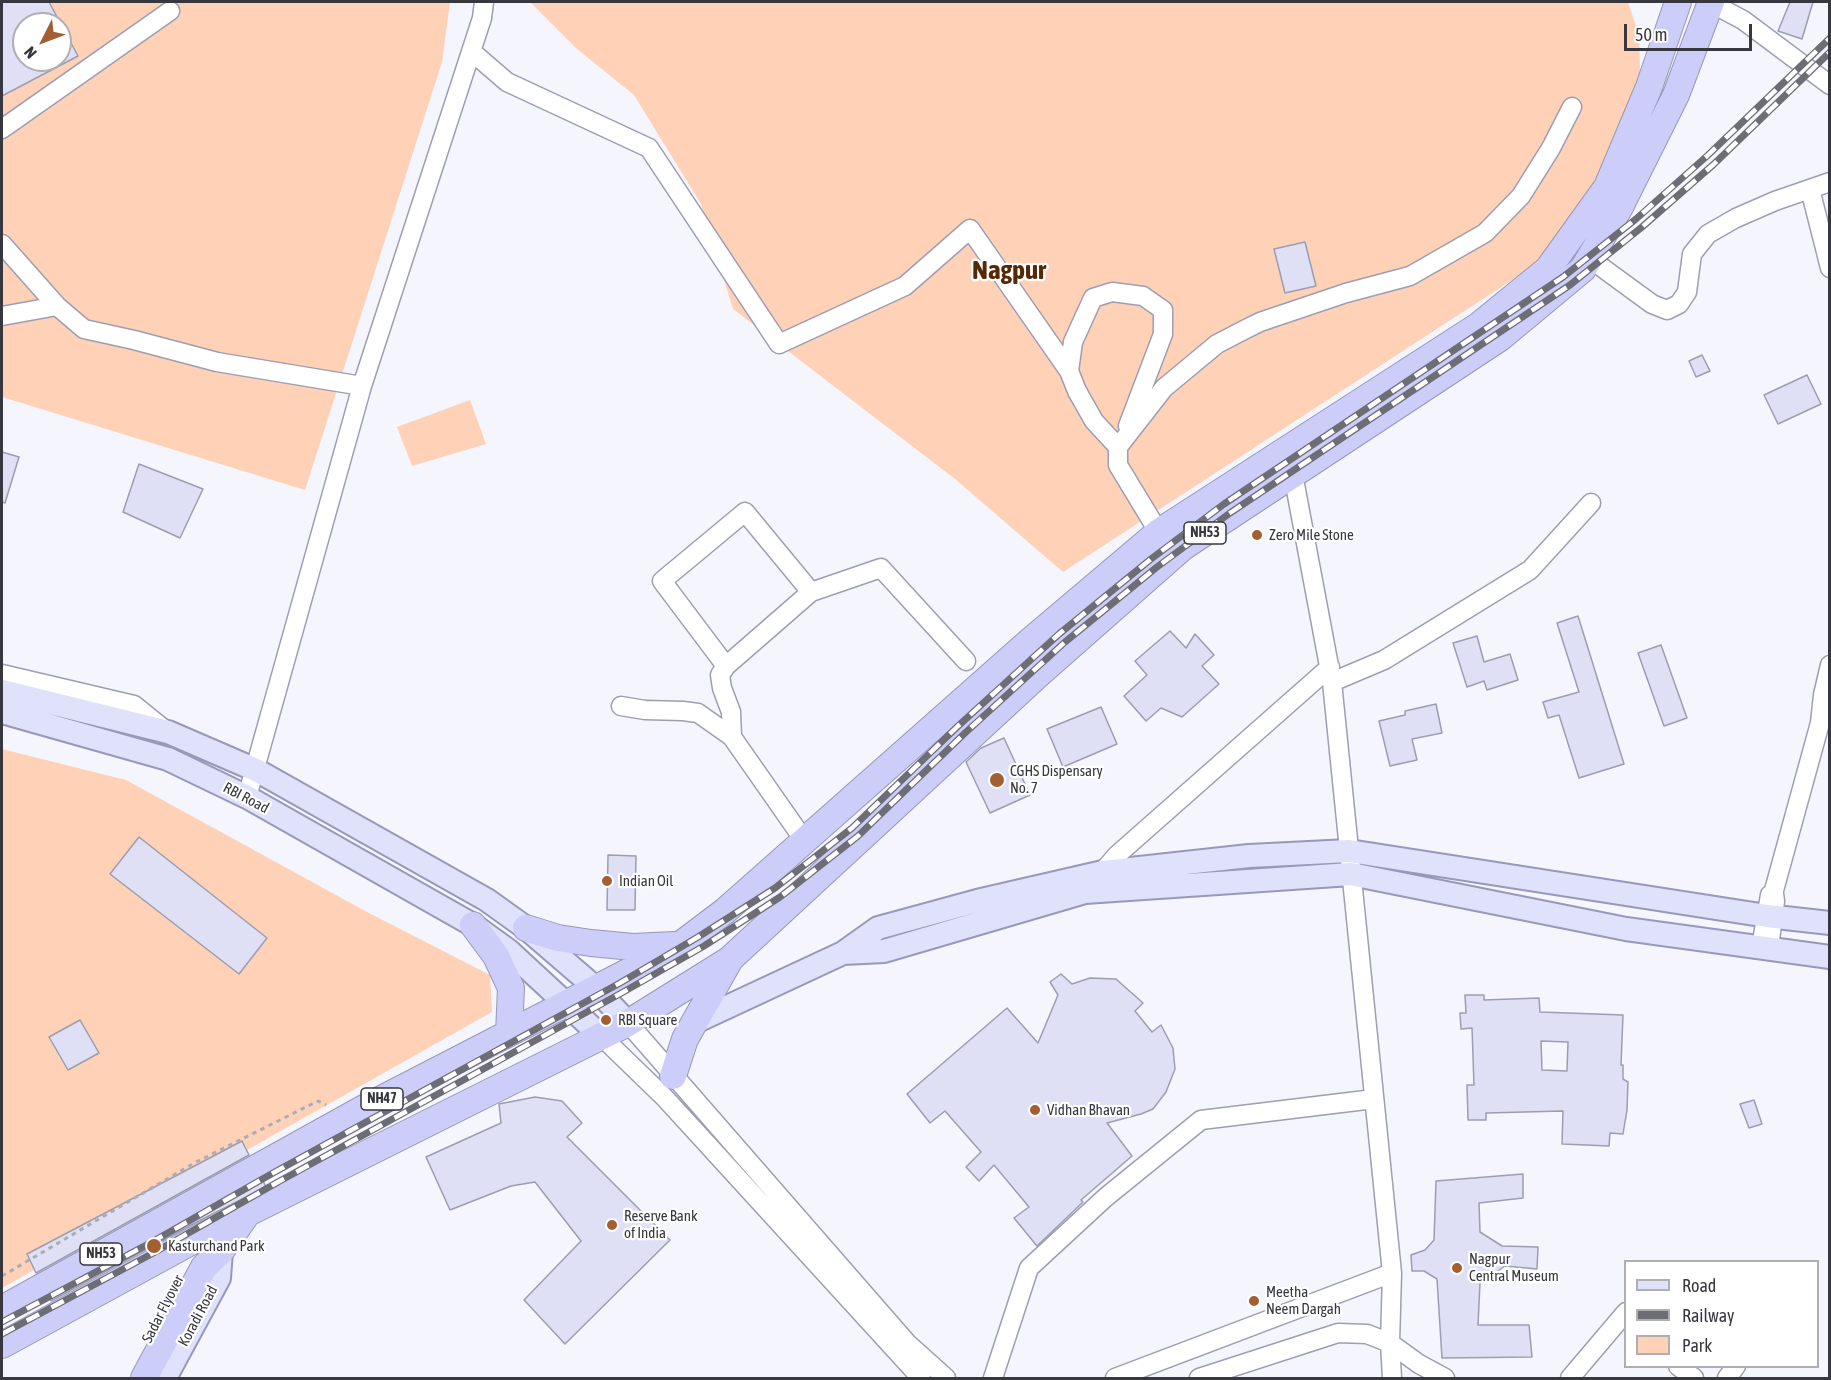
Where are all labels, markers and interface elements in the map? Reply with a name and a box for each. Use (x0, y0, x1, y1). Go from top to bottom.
north arrow (12, 12, 72, 72)
scale bar (1627, 12, 1754, 50)
text: 50 m (1635, 24, 1667, 45)
text: N (20, 43, 40, 62)
district label: Nagpur (972, 254, 1046, 286)
road number: NH53 (1184, 522, 1226, 544)
place label: Zero Mile Stone (1269, 526, 1354, 544)
marker: Zero Mile Stone (1250, 528, 1264, 542)
place label: CGHS Dispensary No. 7 (1010, 762, 1103, 797)
marker: CGHS Dispensary No. 7 (988, 771, 1006, 789)
street label: RBI Road (220, 779, 272, 817)
place label: Indian Oil (619, 872, 673, 890)
marker: Indian Oil (600, 874, 614, 888)
place label: RBI Square (618, 1011, 677, 1029)
marker: RBI Square (599, 1013, 613, 1027)
road number: NH47 (361, 1088, 403, 1110)
place label: Vidhan Bhavan (1047, 1101, 1130, 1119)
marker: Vidhan Bhavan (1028, 1103, 1042, 1117)
place label: Reserve Bank of India (624, 1207, 698, 1242)
marker: Reserve Bank of India (605, 1218, 619, 1232)
marker: Kasturchand Park (145, 1237, 163, 1255)
place label: Kasturchand Park (168, 1237, 265, 1255)
road number: NH53 (80, 1243, 122, 1265)
place label: Nagpur Central Museum (1469, 1250, 1559, 1285)
legend (1624, 1260, 1819, 1368)
marker: Nagpur Central Museum (1450, 1261, 1464, 1275)
street label: Sadar Flyover (138, 1272, 188, 1346)
text: Road (1682, 1275, 1716, 1296)
street label: Koradi Road (174, 1282, 222, 1350)
place label: Meetha Neem Dargah (1266, 1283, 1341, 1318)
marker: Meetha Neem Dargah (1247, 1294, 1261, 1308)
text: Railway (1682, 1305, 1734, 1326)
text: Park (1682, 1335, 1712, 1356)

